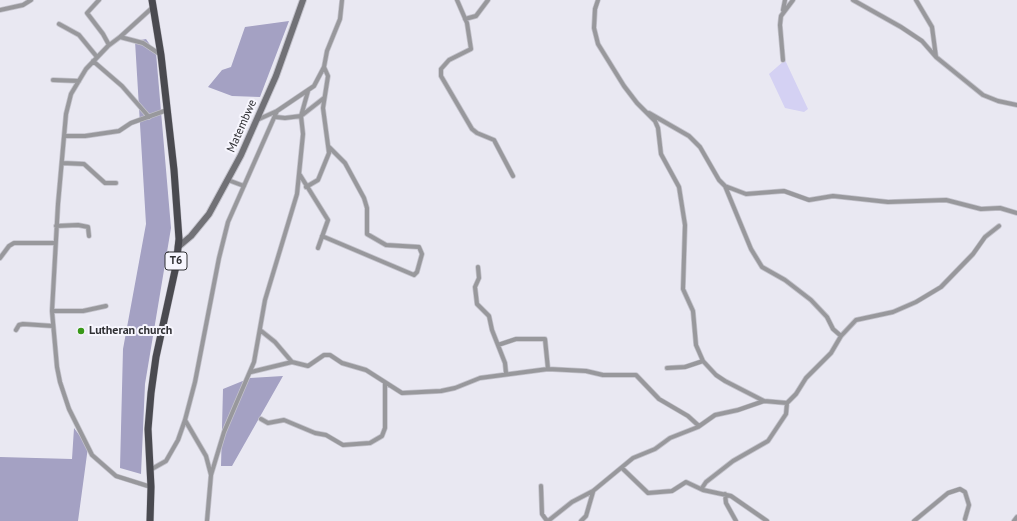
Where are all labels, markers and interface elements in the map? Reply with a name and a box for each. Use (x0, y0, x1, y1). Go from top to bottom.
street label: Matembwe (224, 97, 260, 155)
road number: T6 (165, 252, 187, 270)
place label: Lutheran church (89, 324, 172, 338)
marker: Lutheran church (76, 326, 86, 336)

